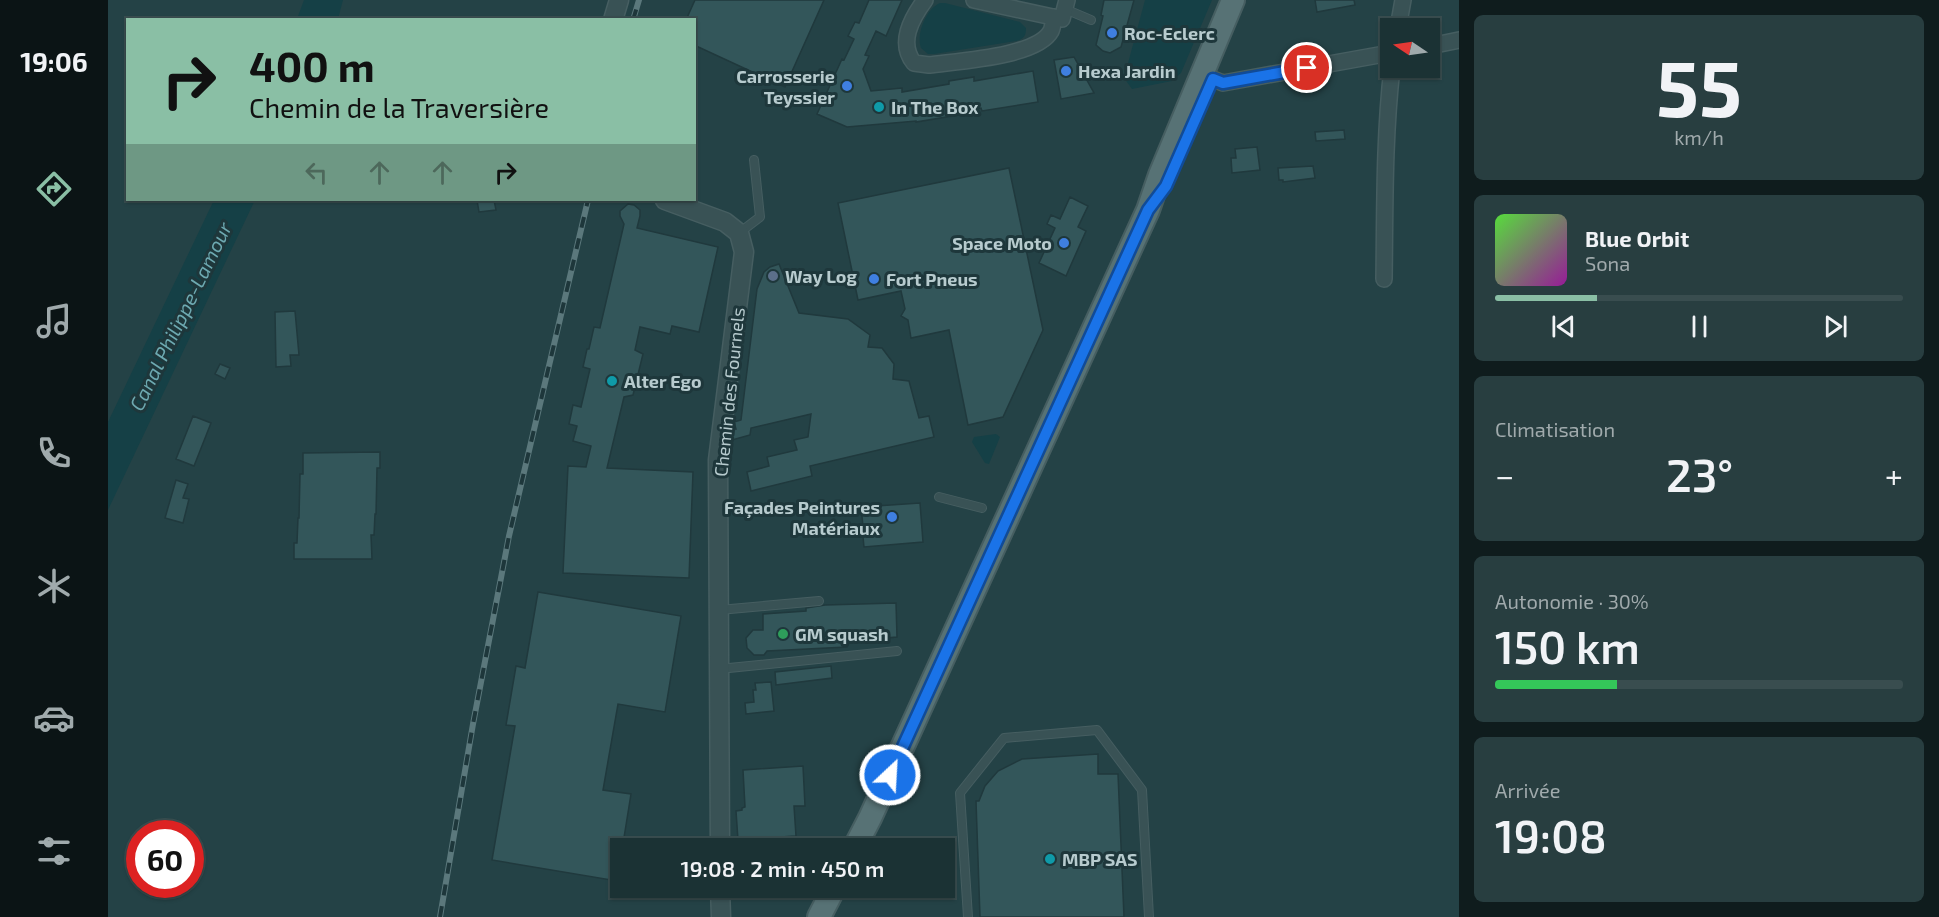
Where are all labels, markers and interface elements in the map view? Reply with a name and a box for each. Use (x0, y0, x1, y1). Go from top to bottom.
north arrow (1380, 18, 1440, 78)
map controls (1380, 18, 1440, 78)
place label: Roc-Eclerc (1124, 22, 1215, 44)
marker: Roc-Eclerc (1105, 26, 1119, 40)
text: 55 (1656, 39, 1742, 133)
text: 400 m (249, 40, 375, 90)
icon: right (150, 42, 228, 120)
pin (1281, 42, 1332, 93)
text: 19:06 (20, 45, 88, 77)
icon: arrive (1290, 51, 1323, 84)
place label: Hexa Jardin (1078, 60, 1176, 82)
marker: Hexa Jardin (1059, 64, 1073, 78)
place label: Carrosserie Teyssier (736, 65, 835, 108)
marker: Carrosserie Teyssier (840, 79, 854, 93)
text: Chemin de la Traversière (249, 91, 549, 123)
place label: In The Box (891, 96, 979, 118)
marker: In The Box (872, 100, 886, 114)
text: km/h (1674, 125, 1724, 149)
icon: left (300, 156, 333, 189)
icon: ahead (363, 156, 396, 189)
icon: ahead (426, 156, 459, 189)
icon: right (489, 156, 522, 189)
icon: directions (33, 168, 75, 210)
water label: Canal Philippe-Lamour (124, 217, 237, 414)
text: Blue Orbit (1585, 225, 1689, 251)
place label: Space Moto (952, 232, 1052, 254)
marker: Space Moto (1057, 236, 1071, 250)
text: Sona (1585, 251, 1630, 275)
place label: Way Log (785, 265, 857, 287)
place label: Fort Pneus (886, 268, 978, 290)
marker: Way Log (766, 269, 780, 283)
marker: Fort Pneus (867, 272, 881, 286)
icon: music (33, 300, 75, 342)
street label: Chemin des Fournels (709, 306, 749, 478)
icon: previous (1547, 310, 1580, 343)
icon: pause (1683, 310, 1716, 343)
icon: next (1819, 310, 1852, 343)
place label: Alter Ego (624, 370, 702, 392)
marker: Alter Ego (605, 374, 619, 388)
text: Climatisation (1495, 417, 1615, 441)
icon: phone (33, 432, 75, 474)
text: 23° (1666, 447, 1733, 501)
text: − (1495, 455, 1514, 495)
text: + (1885, 455, 1903, 495)
place label: Façades Peintures Matériaux (724, 496, 881, 539)
marker: Façades Peintures Matériaux (885, 510, 899, 524)
icon: climate (33, 565, 75, 607)
text: Autonomie · 30% (1495, 589, 1649, 613)
text: 150 km (1495, 619, 1640, 673)
place label: GM squash (795, 623, 889, 645)
marker: GM squash (776, 627, 790, 641)
icon: car (33, 697, 75, 739)
position arrow (858, 743, 922, 807)
text: Arrivée (1495, 778, 1560, 802)
text: 19:08 (1495, 808, 1607, 862)
speed limit sign: 60 (126, 820, 204, 898)
icon: filters (33, 830, 75, 872)
place label: MBP SAS (1062, 848, 1138, 870)
marker: MBP SAS (1043, 852, 1057, 866)
text: 19:08 · 2 min · 450 m (681, 855, 884, 881)

